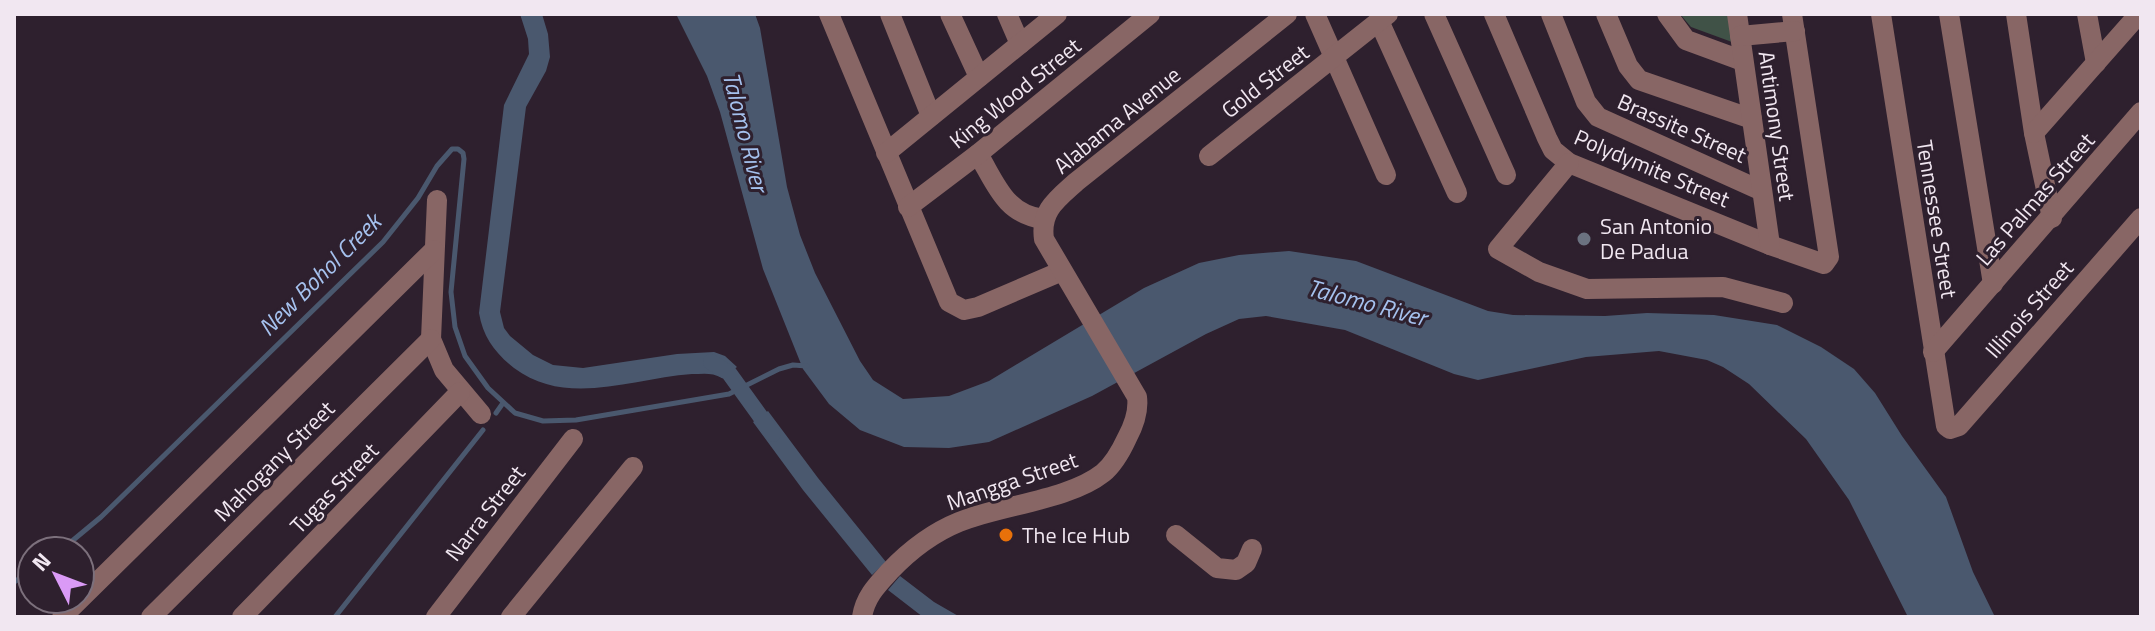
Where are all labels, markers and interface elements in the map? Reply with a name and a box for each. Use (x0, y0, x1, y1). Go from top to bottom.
street label: King Wood Street (942, 29, 1088, 157)
street label: Gold Street (1214, 36, 1316, 126)
street label: Antimony Street (1750, 49, 1804, 204)
street label: Alabama Avenue (1046, 58, 1188, 182)
water label: Talomo River (714, 68, 779, 199)
street label: Brassite Street (1612, 84, 1752, 172)
street label: Polydymite Street (1569, 120, 1735, 216)
street label: Las Palmas Street (1967, 125, 2103, 273)
street label: Tennessee Street (1908, 137, 1966, 301)
water label: New Bohol Creek (250, 202, 391, 344)
place label: San Antonio De Padua (1600, 209, 1712, 268)
marker: San Antonio De Padua (1575, 230, 1593, 248)
street label: Illinois Street (1977, 252, 2082, 366)
water label: Talomo River (1304, 269, 1434, 336)
street label: Mahogany Street (206, 393, 342, 529)
street label: Tugas Street (282, 434, 387, 541)
street label: Mangga Street (942, 443, 1082, 519)
street label: Narra Street (437, 458, 534, 568)
place label: The Ice Hub (1022, 518, 1130, 552)
marker: The Ice Hub (997, 526, 1015, 544)
north arrow (16, 535, 96, 615)
text: N (23, 545, 59, 579)

